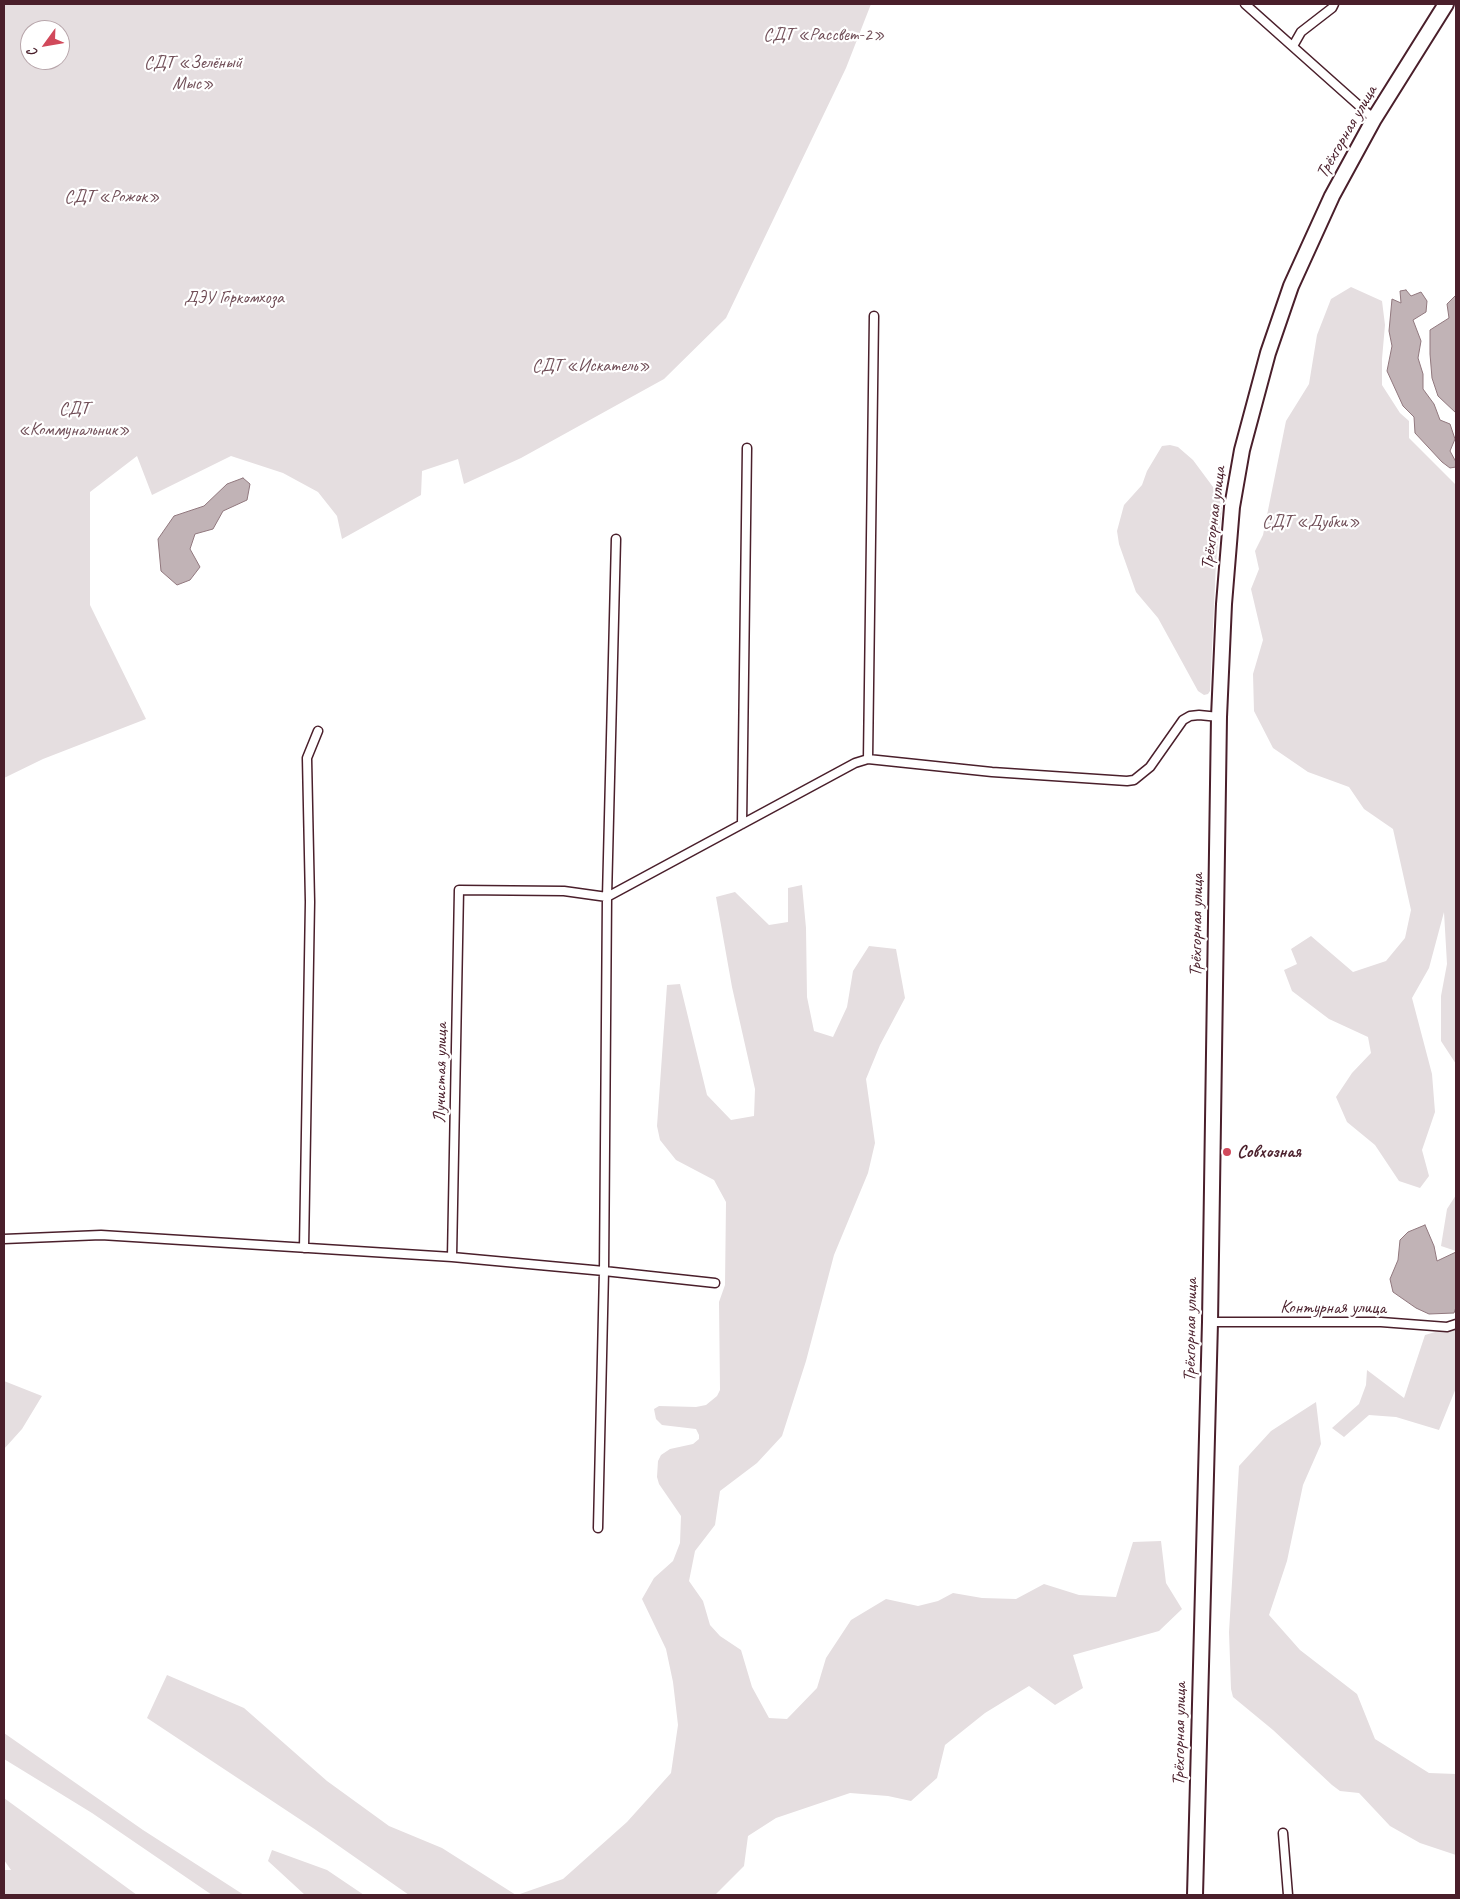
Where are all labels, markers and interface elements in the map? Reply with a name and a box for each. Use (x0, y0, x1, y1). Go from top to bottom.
north arrow (20, 20, 70, 70)
park label: СДТ «Рассвет-2» (763, 24, 885, 46)
text: С (24, 45, 42, 60)
park label: СДТ «Зелёный Мыс» (144, 52, 242, 94)
street label: Трёхгорная улица (1312, 82, 1382, 182)
park label: СДТ «Рожок» (64, 186, 160, 208)
park label: ДЭУ Горкомхоза (184, 287, 284, 309)
park label: СДТ «Искатель» (532, 355, 650, 377)
park label: СДТ «Коммунальник» (18, 398, 130, 440)
street label: Трёхгорная улица (1197, 465, 1231, 571)
park label: СДТ «Дубки» (1262, 511, 1360, 533)
street label: Трёхгорная улица (1185, 873, 1209, 977)
street label: Лучистая улица (429, 1023, 453, 1123)
place label: Совхозная (1237, 1141, 1301, 1163)
marker: Совхозная (1221, 1146, 1233, 1158)
street label: Трёхгорная улица (1179, 1278, 1203, 1382)
street label: Контурная улица (1280, 1297, 1386, 1319)
street label: Трёхгорная улица (1168, 1682, 1192, 1786)

